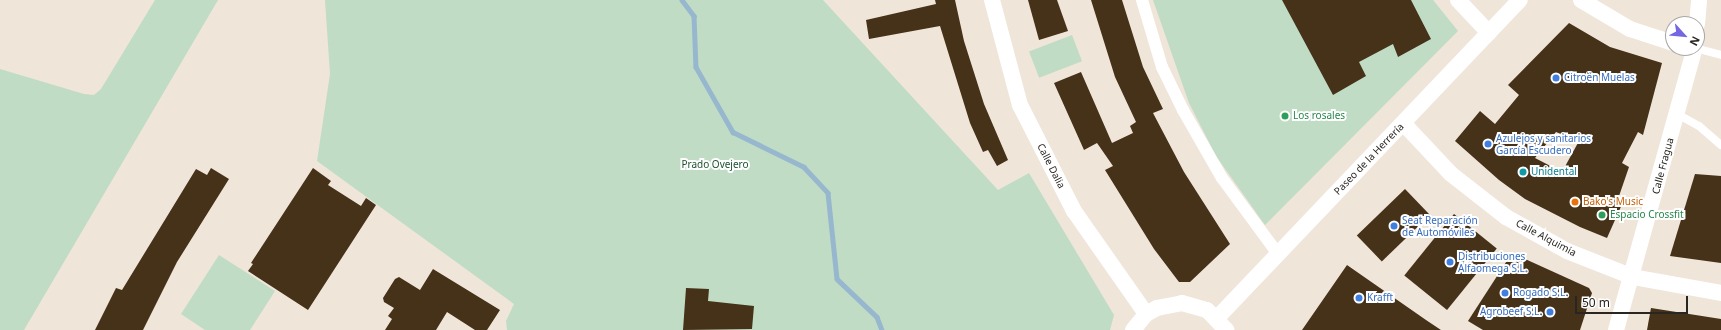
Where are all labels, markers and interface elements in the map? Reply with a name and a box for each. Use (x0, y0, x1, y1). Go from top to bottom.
north arrow (1665, 16, 1705, 56)
text: N (1687, 34, 1704, 49)
place label: Citroën Muelas (1564, 72, 1635, 84)
marker: Citroën Muelas (1551, 73, 1561, 83)
place label: Los rosales (1293, 110, 1345, 122)
marker: Los rosales (1280, 111, 1290, 121)
street label: Paseo de la Herrería (1332, 121, 1406, 197)
place label: Azulejos y sanitarios García Escudero (1496, 132, 1591, 156)
street label: Calle Fragua (1650, 136, 1676, 196)
marker: Azulejos y sanitarios García Escudero (1483, 139, 1493, 149)
street label: Calle Dalia (1035, 141, 1067, 191)
park label: Prado Ovejero (681, 159, 749, 171)
place label: Unidental (1531, 166, 1577, 178)
marker: Unidental (1518, 167, 1528, 177)
place label: Bako's Music (1583, 196, 1643, 208)
marker: Bako's Music (1570, 197, 1580, 207)
place label: Espacio Crossfit (1610, 209, 1684, 221)
marker: Espacio Crossfit (1597, 210, 1607, 220)
place label: Seat Reparación de Automóviles (1402, 214, 1478, 238)
street label: Calle Alquimia (1514, 217, 1578, 259)
marker: Seat Reparación de Automóviles (1389, 221, 1399, 231)
place label: Distribuciones Alfaomega S.L. (1458, 250, 1528, 274)
marker: Distribuciones Alfaomega S.L. (1445, 257, 1455, 267)
place label: Rogado S.L. (1513, 287, 1568, 299)
marker: Rogado S.L. (1500, 288, 1510, 298)
scale bar (1577, 288, 1690, 314)
place label: Krafft (1367, 292, 1393, 304)
marker: Krafft (1354, 293, 1364, 303)
text: 50 m (1582, 294, 1610, 311)
place label: Agrobeef S.L. (1480, 306, 1542, 318)
marker: Agrobeef S.L. (1545, 307, 1555, 317)

